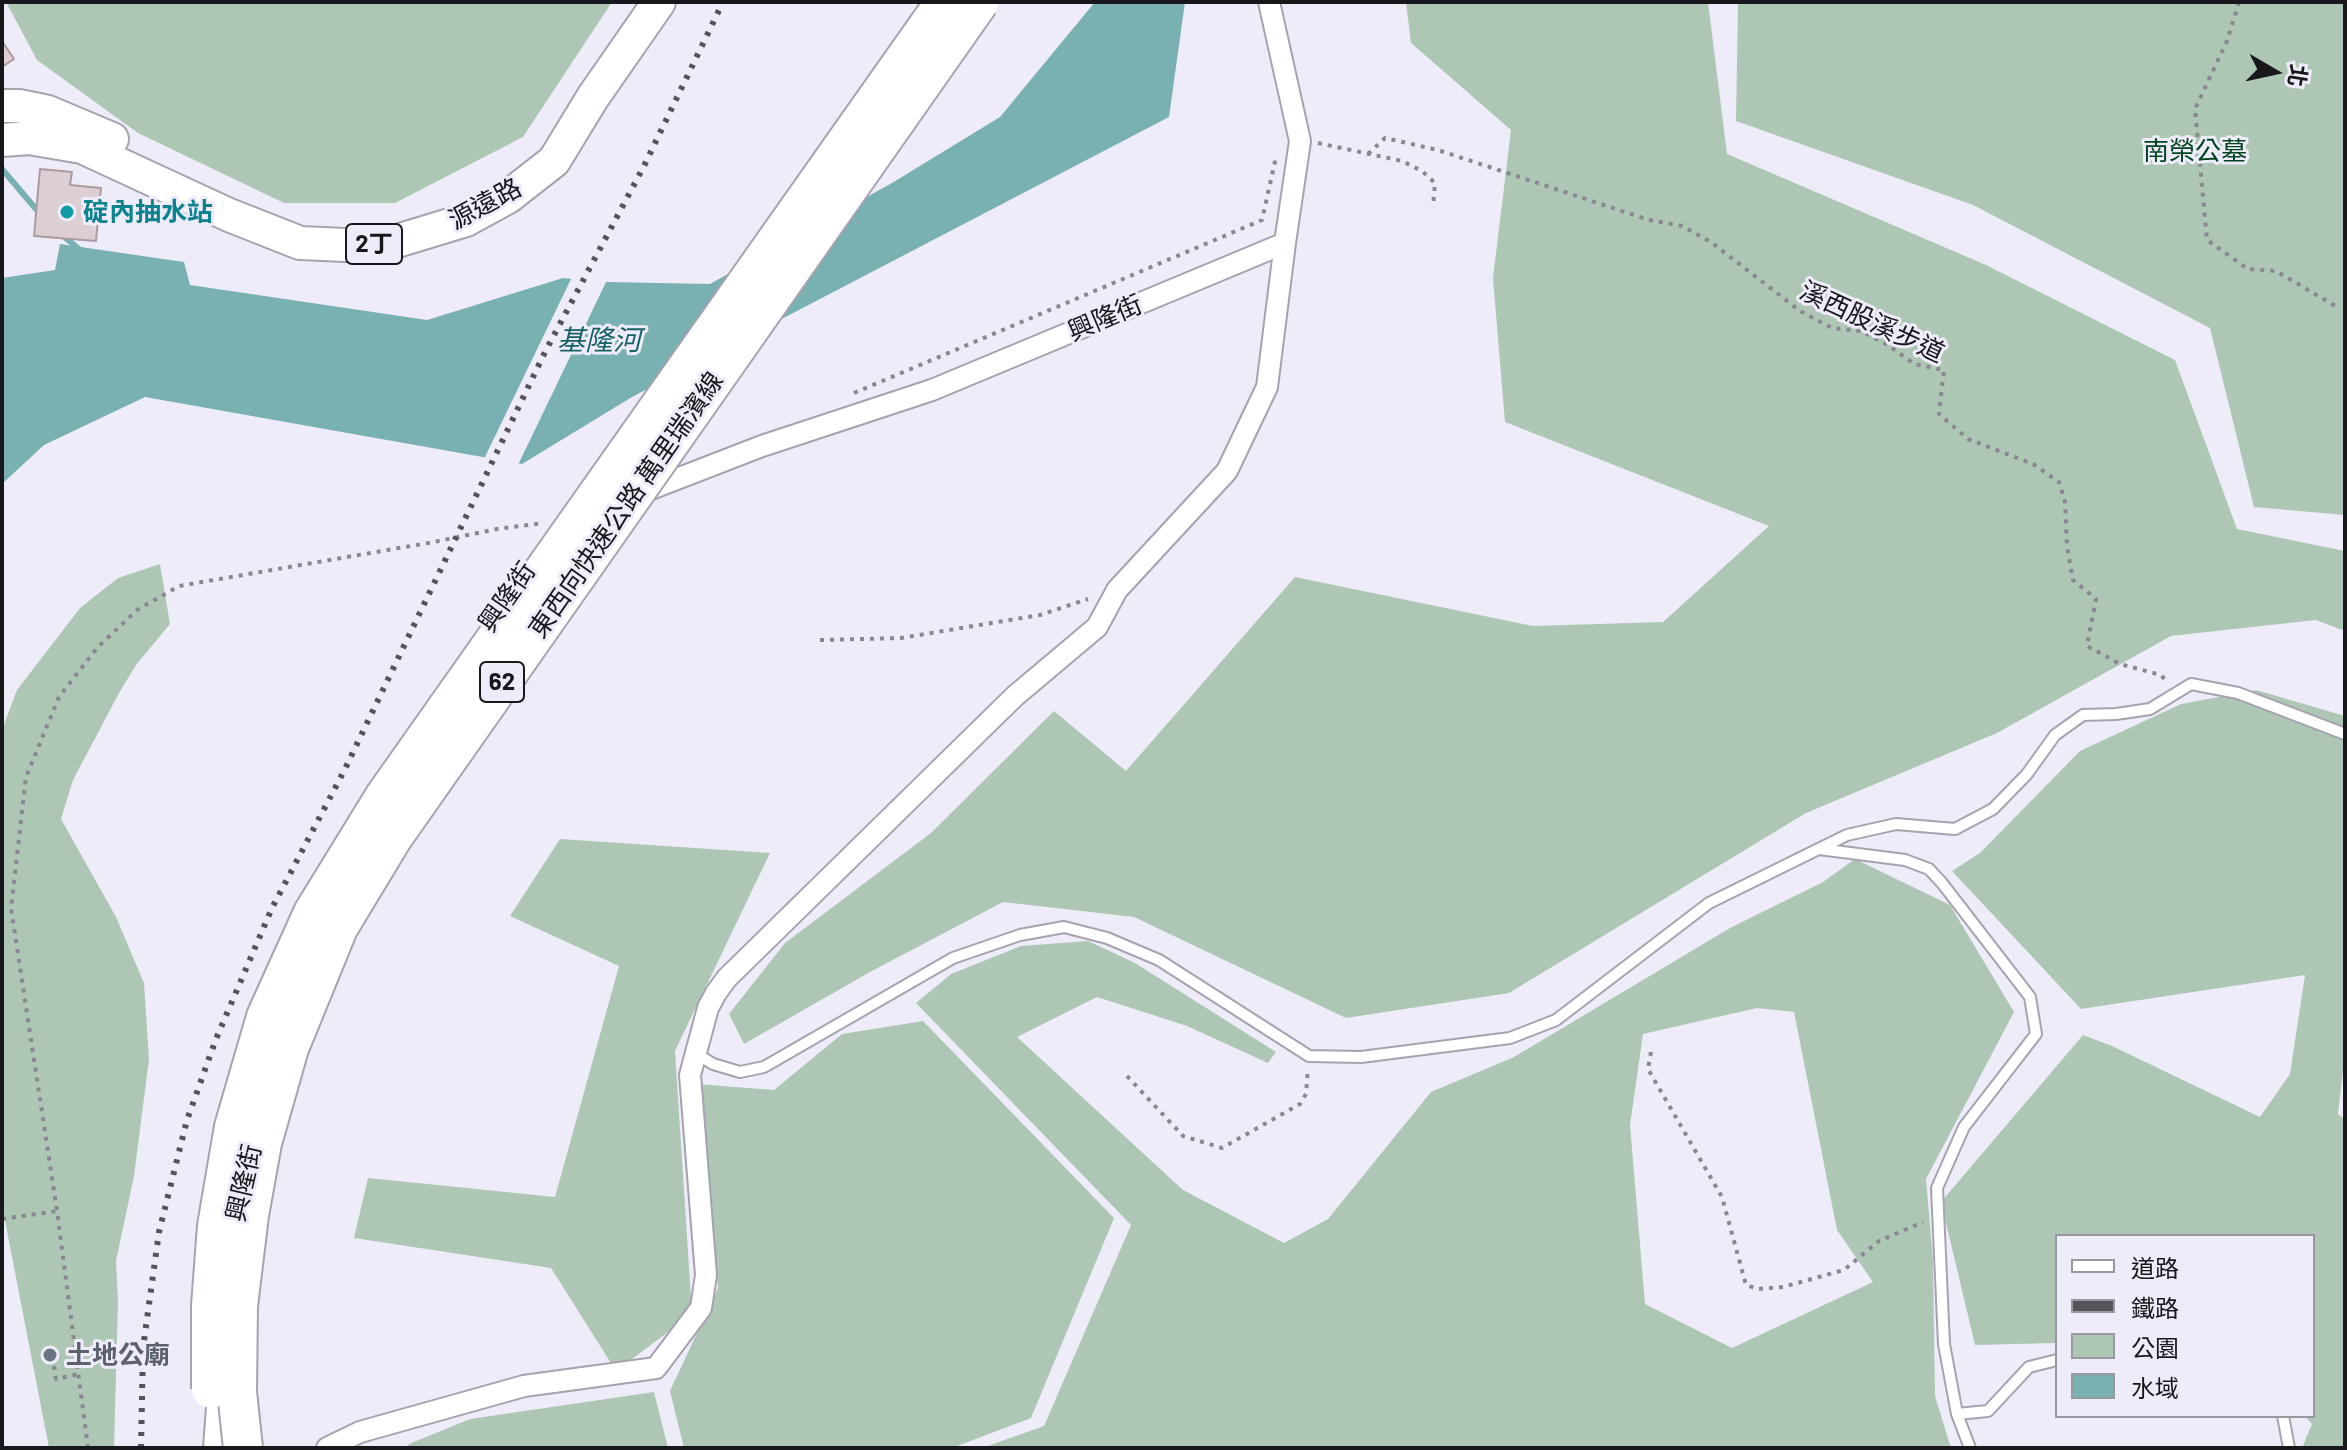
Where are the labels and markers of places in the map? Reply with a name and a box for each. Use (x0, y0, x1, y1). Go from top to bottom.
place label: 碇內抽水站 (83, 196, 213, 228)
marker: 碇內抽水站 (58, 203, 76, 221)
place label: 土地公廟 (66, 1339, 170, 1371)
marker: 土地公廟 (41, 1346, 59, 1364)

